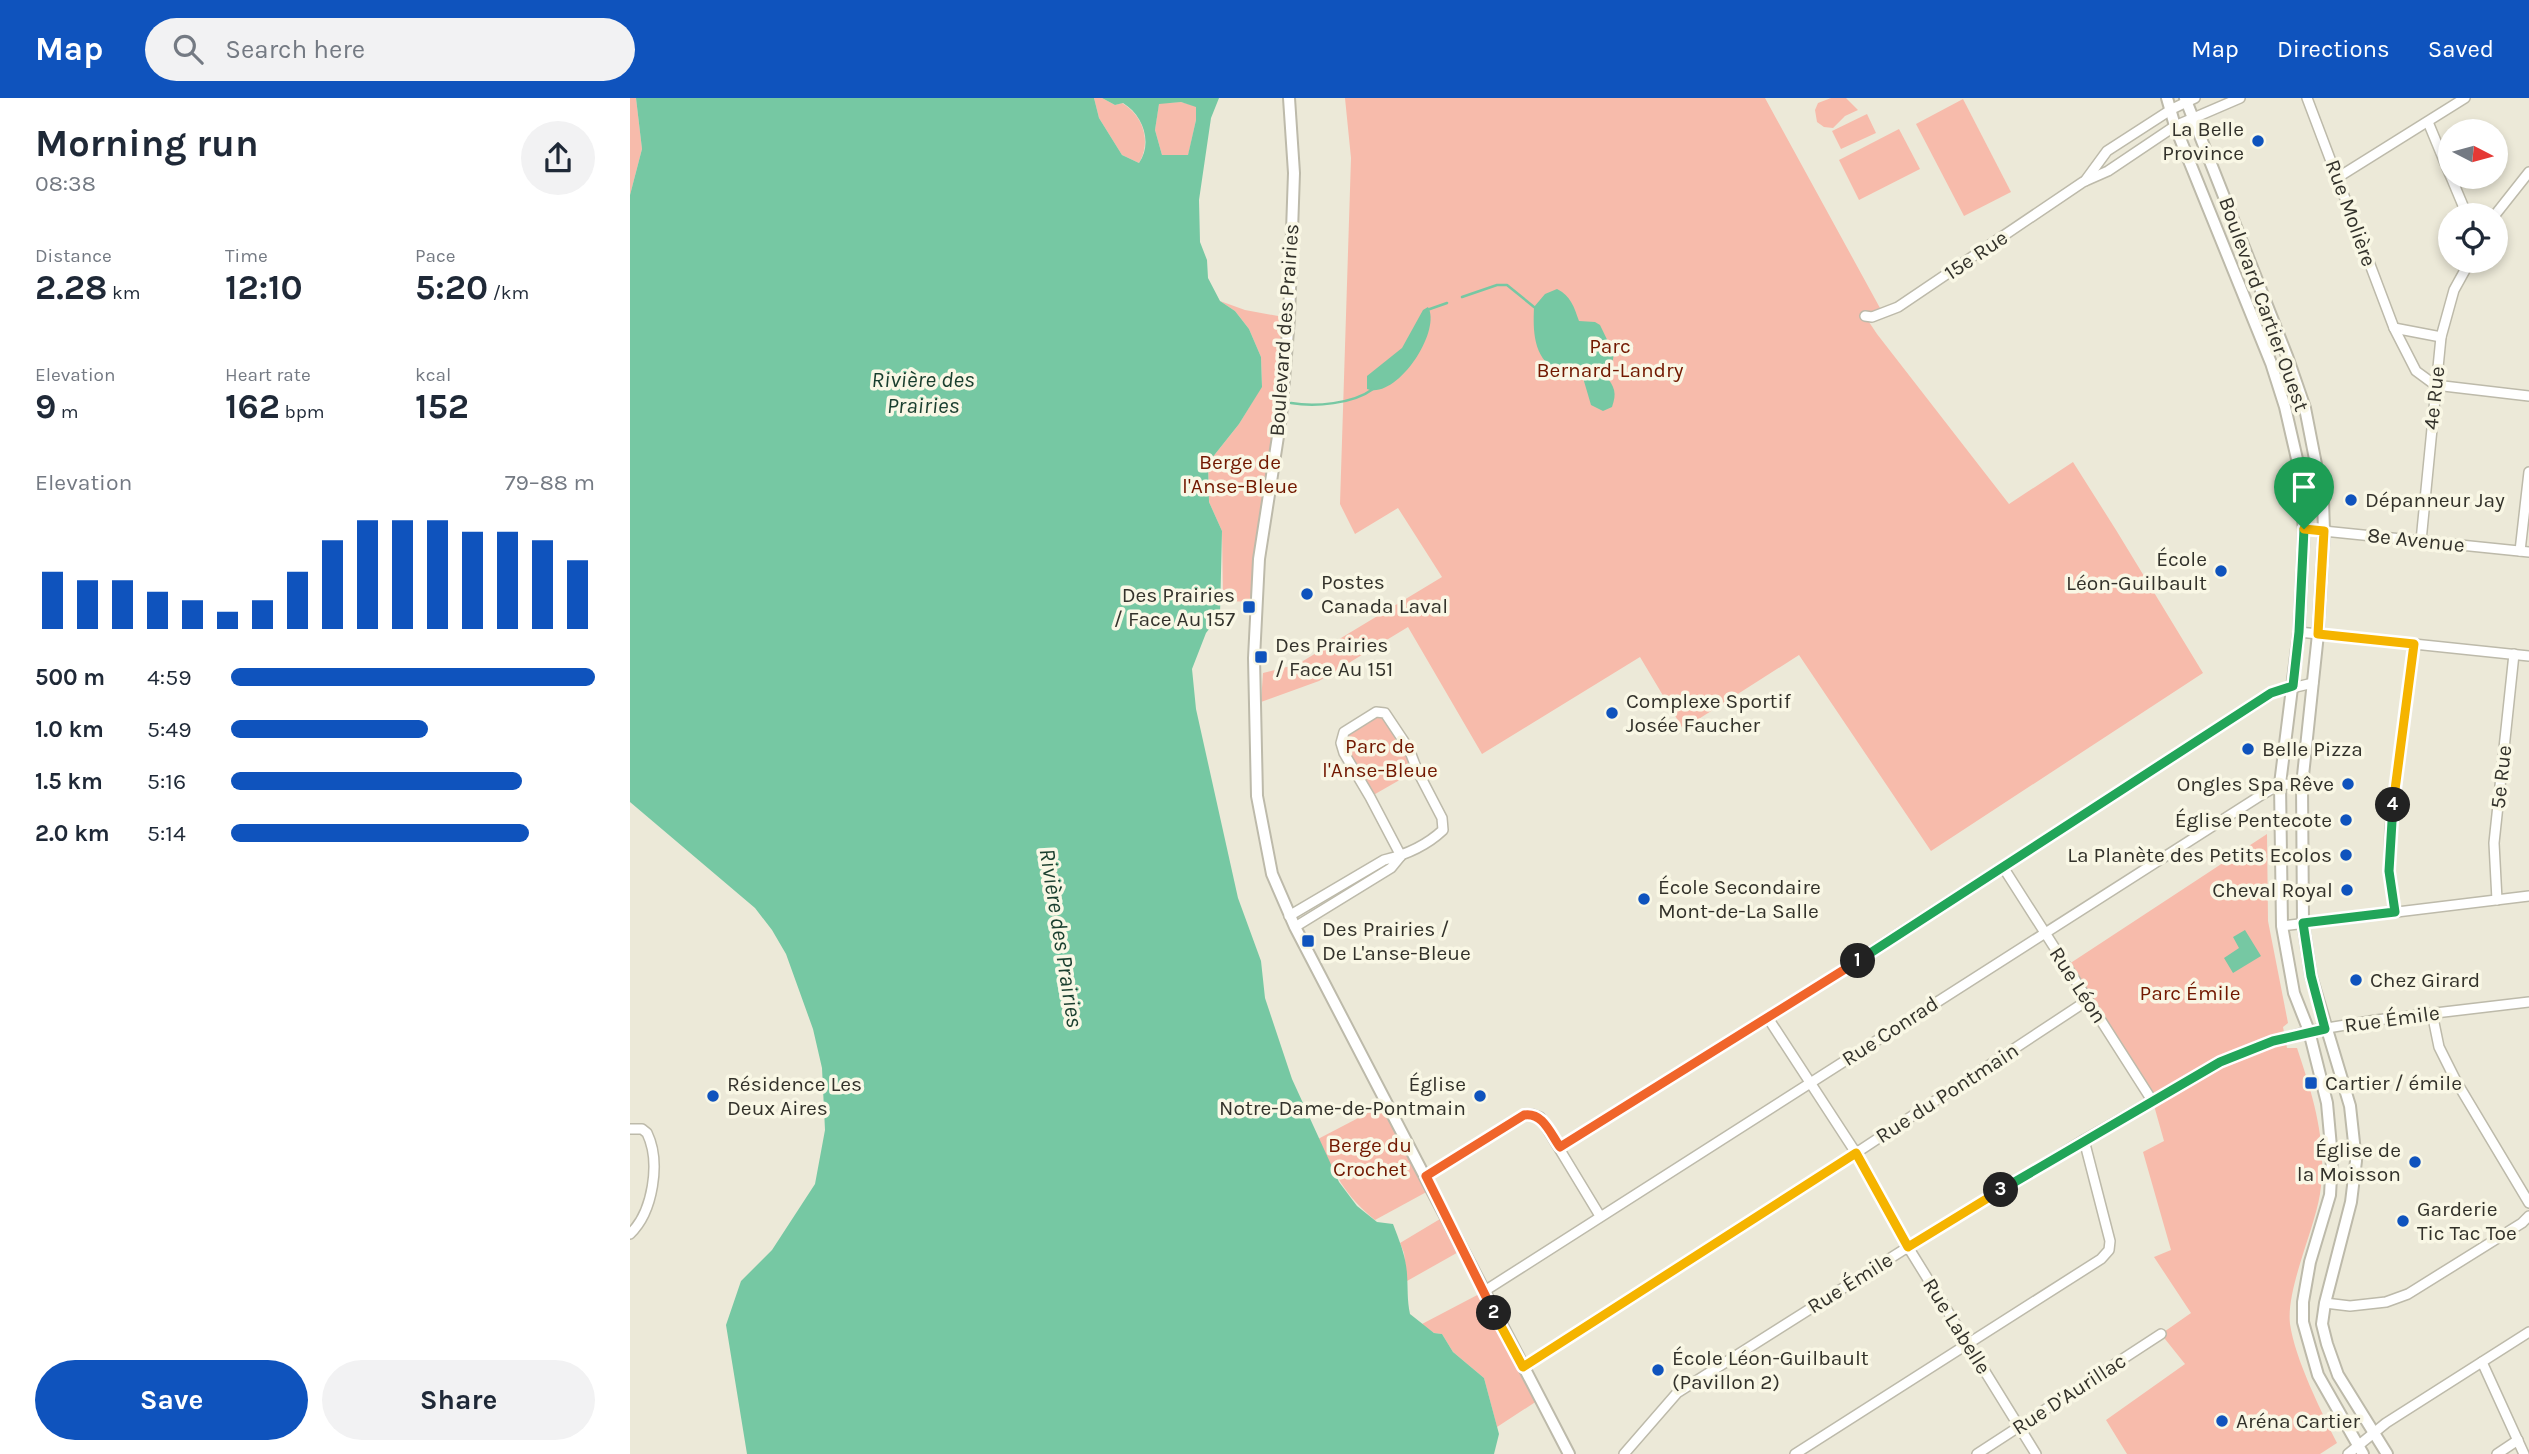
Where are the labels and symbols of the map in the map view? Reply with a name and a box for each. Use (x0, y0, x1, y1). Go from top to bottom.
place label: La Belle Province (2162, 117, 2244, 165)
north arrow (2438, 119, 2508, 189)
marker: La Belle Province (2250, 133, 2266, 149)
street label: Rue Molière (2321, 156, 2381, 270)
street label: Boulevard Cartier Ouest (2214, 193, 2314, 415)
street label: Boulevard des Prairies (1265, 223, 1303, 437)
street label: 15e Rue (1940, 225, 2012, 285)
park label: Parc Bernard-Landry (1537, 334, 1684, 382)
street label: 4e Rue (2419, 365, 2449, 431)
water label: Rivière des Prairies (871, 366, 975, 419)
park label: Berge de l'Anse-Bleue (1182, 450, 1298, 498)
pin (2274, 457, 2334, 529)
place label: Dépanneur Jay (2365, 488, 2505, 512)
marker: Dépanneur Jay (2343, 492, 2359, 508)
street label: 8e Avenue (2366, 523, 2466, 557)
place label: École Léon-Guilbault (2066, 547, 2207, 595)
marker: École Léon-Guilbault (2213, 563, 2229, 579)
place label: Postes Canada Laval (1321, 570, 1448, 618)
place label: Des Prairies / Face Au 157 (1114, 583, 1235, 631)
marker: Postes Canada Laval (1299, 586, 1315, 602)
marker: Des Prairies / Face Au 157 (1241, 599, 1257, 615)
place label: Des Prairies / Face Au 151 (1275, 633, 1393, 681)
marker: Des Prairies / Face Au 151 (1253, 649, 1269, 665)
place label: Complexe Sportif Josée Faucher (1626, 689, 1792, 737)
marker: Complexe Sportif Josée Faucher (1604, 705, 1620, 721)
park label: Parc de l'Anse-Bleue (1322, 734, 1438, 782)
place label: Belle Pizza (2262, 737, 2363, 761)
marker: Belle Pizza (2240, 741, 2256, 757)
street label: 5e Rue (2486, 744, 2516, 810)
place label: Ongles Spa Rêve (2177, 772, 2334, 796)
marker: Ongles Spa Rêve (2340, 776, 2356, 792)
pin: 4 (2376, 788, 2410, 822)
place label: Église Pentecote (2175, 808, 2332, 832)
marker: Église Pentecote (2338, 812, 2354, 828)
place label: La Planète des Petits Ecolos (2067, 843, 2332, 867)
water label: Rivière des Prairies (1034, 846, 1089, 1030)
marker: La Planète des Petits Ecolos (2338, 847, 2354, 863)
place label: École Secondaire Mont-de-La Salle (1658, 875, 1821, 923)
place label: Cheval Royal (2212, 878, 2333, 902)
marker: Cheval Royal (2339, 882, 2355, 898)
marker: École Secondaire Mont-de-La Salle (1636, 891, 1652, 907)
place label: Des Prairies / De L'anse-Bleue (1322, 917, 1471, 965)
marker: Des Prairies / De L'anse-Bleue (1300, 933, 1316, 949)
street label: Rue Léon (2044, 942, 2112, 1028)
pin: 1 (1840, 944, 1876, 978)
place label: Chez Girard (2370, 968, 2480, 992)
marker: Chez Girard (2348, 972, 2364, 988)
park label: Parc Émile (2140, 981, 2240, 1005)
street label: Rue Conrad (1837, 991, 1943, 1071)
street label: Rue Émile (2343, 1000, 2441, 1038)
street label: Rue du Pontmain (1871, 1038, 2023, 1148)
place label: Cartier / émile (2325, 1071, 2462, 1095)
place label: Résidence Les Deux Aires (727, 1072, 862, 1120)
place label: Église Notre-Dame-de-Pontmain (1219, 1072, 1466, 1120)
marker: Cartier / émile (2303, 1075, 2319, 1091)
marker: Résidence Les Deux Aires (705, 1088, 721, 1104)
marker: Église Notre-Dame-de-Pontmain (1472, 1088, 1488, 1104)
park label: Berge du Crochet (1328, 1133, 1412, 1181)
place label: Église de la Moisson (2297, 1138, 2401, 1186)
marker: Église de la Moisson (2407, 1154, 2423, 1170)
pin: 3 (1984, 1172, 2018, 1208)
place label: Garderie Tic Tac Toe (2417, 1197, 2517, 1245)
marker: Garderie Tic Tac Toe (2395, 1213, 2411, 1229)
street label: Rue Émile (1803, 1247, 1897, 1319)
street label: Rue Labelle (1918, 1274, 1996, 1378)
pin: 2 (1476, 1296, 1512, 1330)
place label: École Léon-Guilbault (Pavillon 2) (1672, 1346, 1869, 1394)
street label: Rue D'Aurillac (2008, 1348, 2130, 1440)
marker: École Léon-Guilbault (Pavillon 2) (1650, 1362, 1666, 1378)
place label: Aréna Cartier (2236, 1409, 2361, 1433)
marker: Aréna Cartier (2214, 1413, 2230, 1429)

